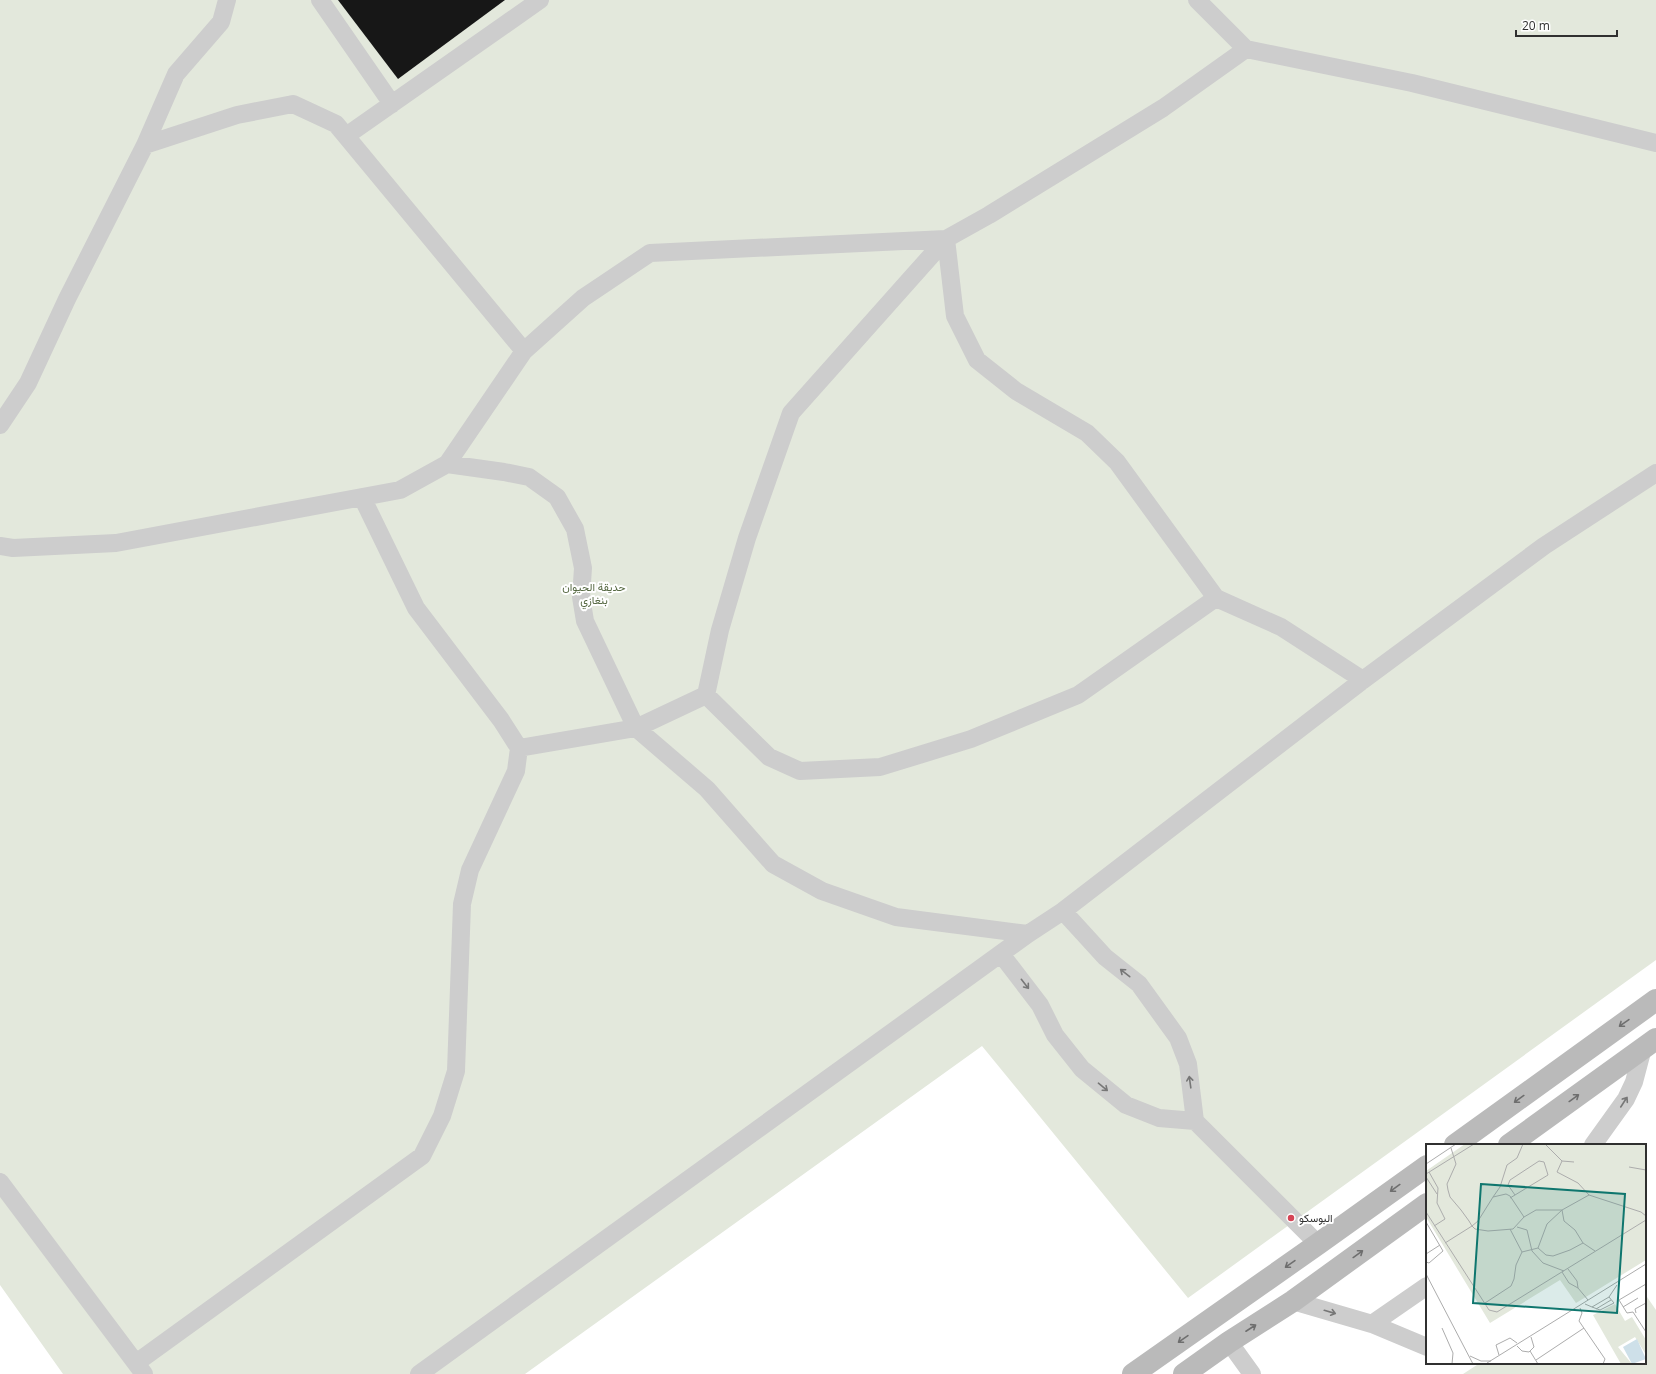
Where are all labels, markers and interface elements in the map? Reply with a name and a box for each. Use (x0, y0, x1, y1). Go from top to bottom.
scale bar (1516, 12, 1617, 38)
text: 20 m (1522, 17, 1550, 34)
park label: حديقة الحيوان بنغازي (562, 579, 626, 610)
one-way arrow (1120, 969, 1131, 978)
one-way arrow (1021, 979, 1029, 990)
one-way arrow (1619, 1019, 1630, 1027)
one-way arrow (1186, 1076, 1194, 1089)
one-way arrow (1098, 1082, 1109, 1091)
one-way arrow (1569, 1093, 1580, 1102)
one-way arrow (1513, 1095, 1524, 1103)
one-way arrow (1620, 1096, 1628, 1107)
inset map (1426, 1144, 1646, 1364)
one-way arrow (1390, 1184, 1401, 1193)
place label: البوسكو (1299, 1210, 1333, 1225)
marker: البوسكو (1286, 1213, 1296, 1223)
one-way arrow (1352, 1250, 1363, 1258)
one-way arrow (1285, 1260, 1296, 1268)
one-way arrow (1324, 1309, 1337, 1316)
one-way arrow (1245, 1324, 1257, 1332)
one-way arrow (1178, 1335, 1189, 1343)

